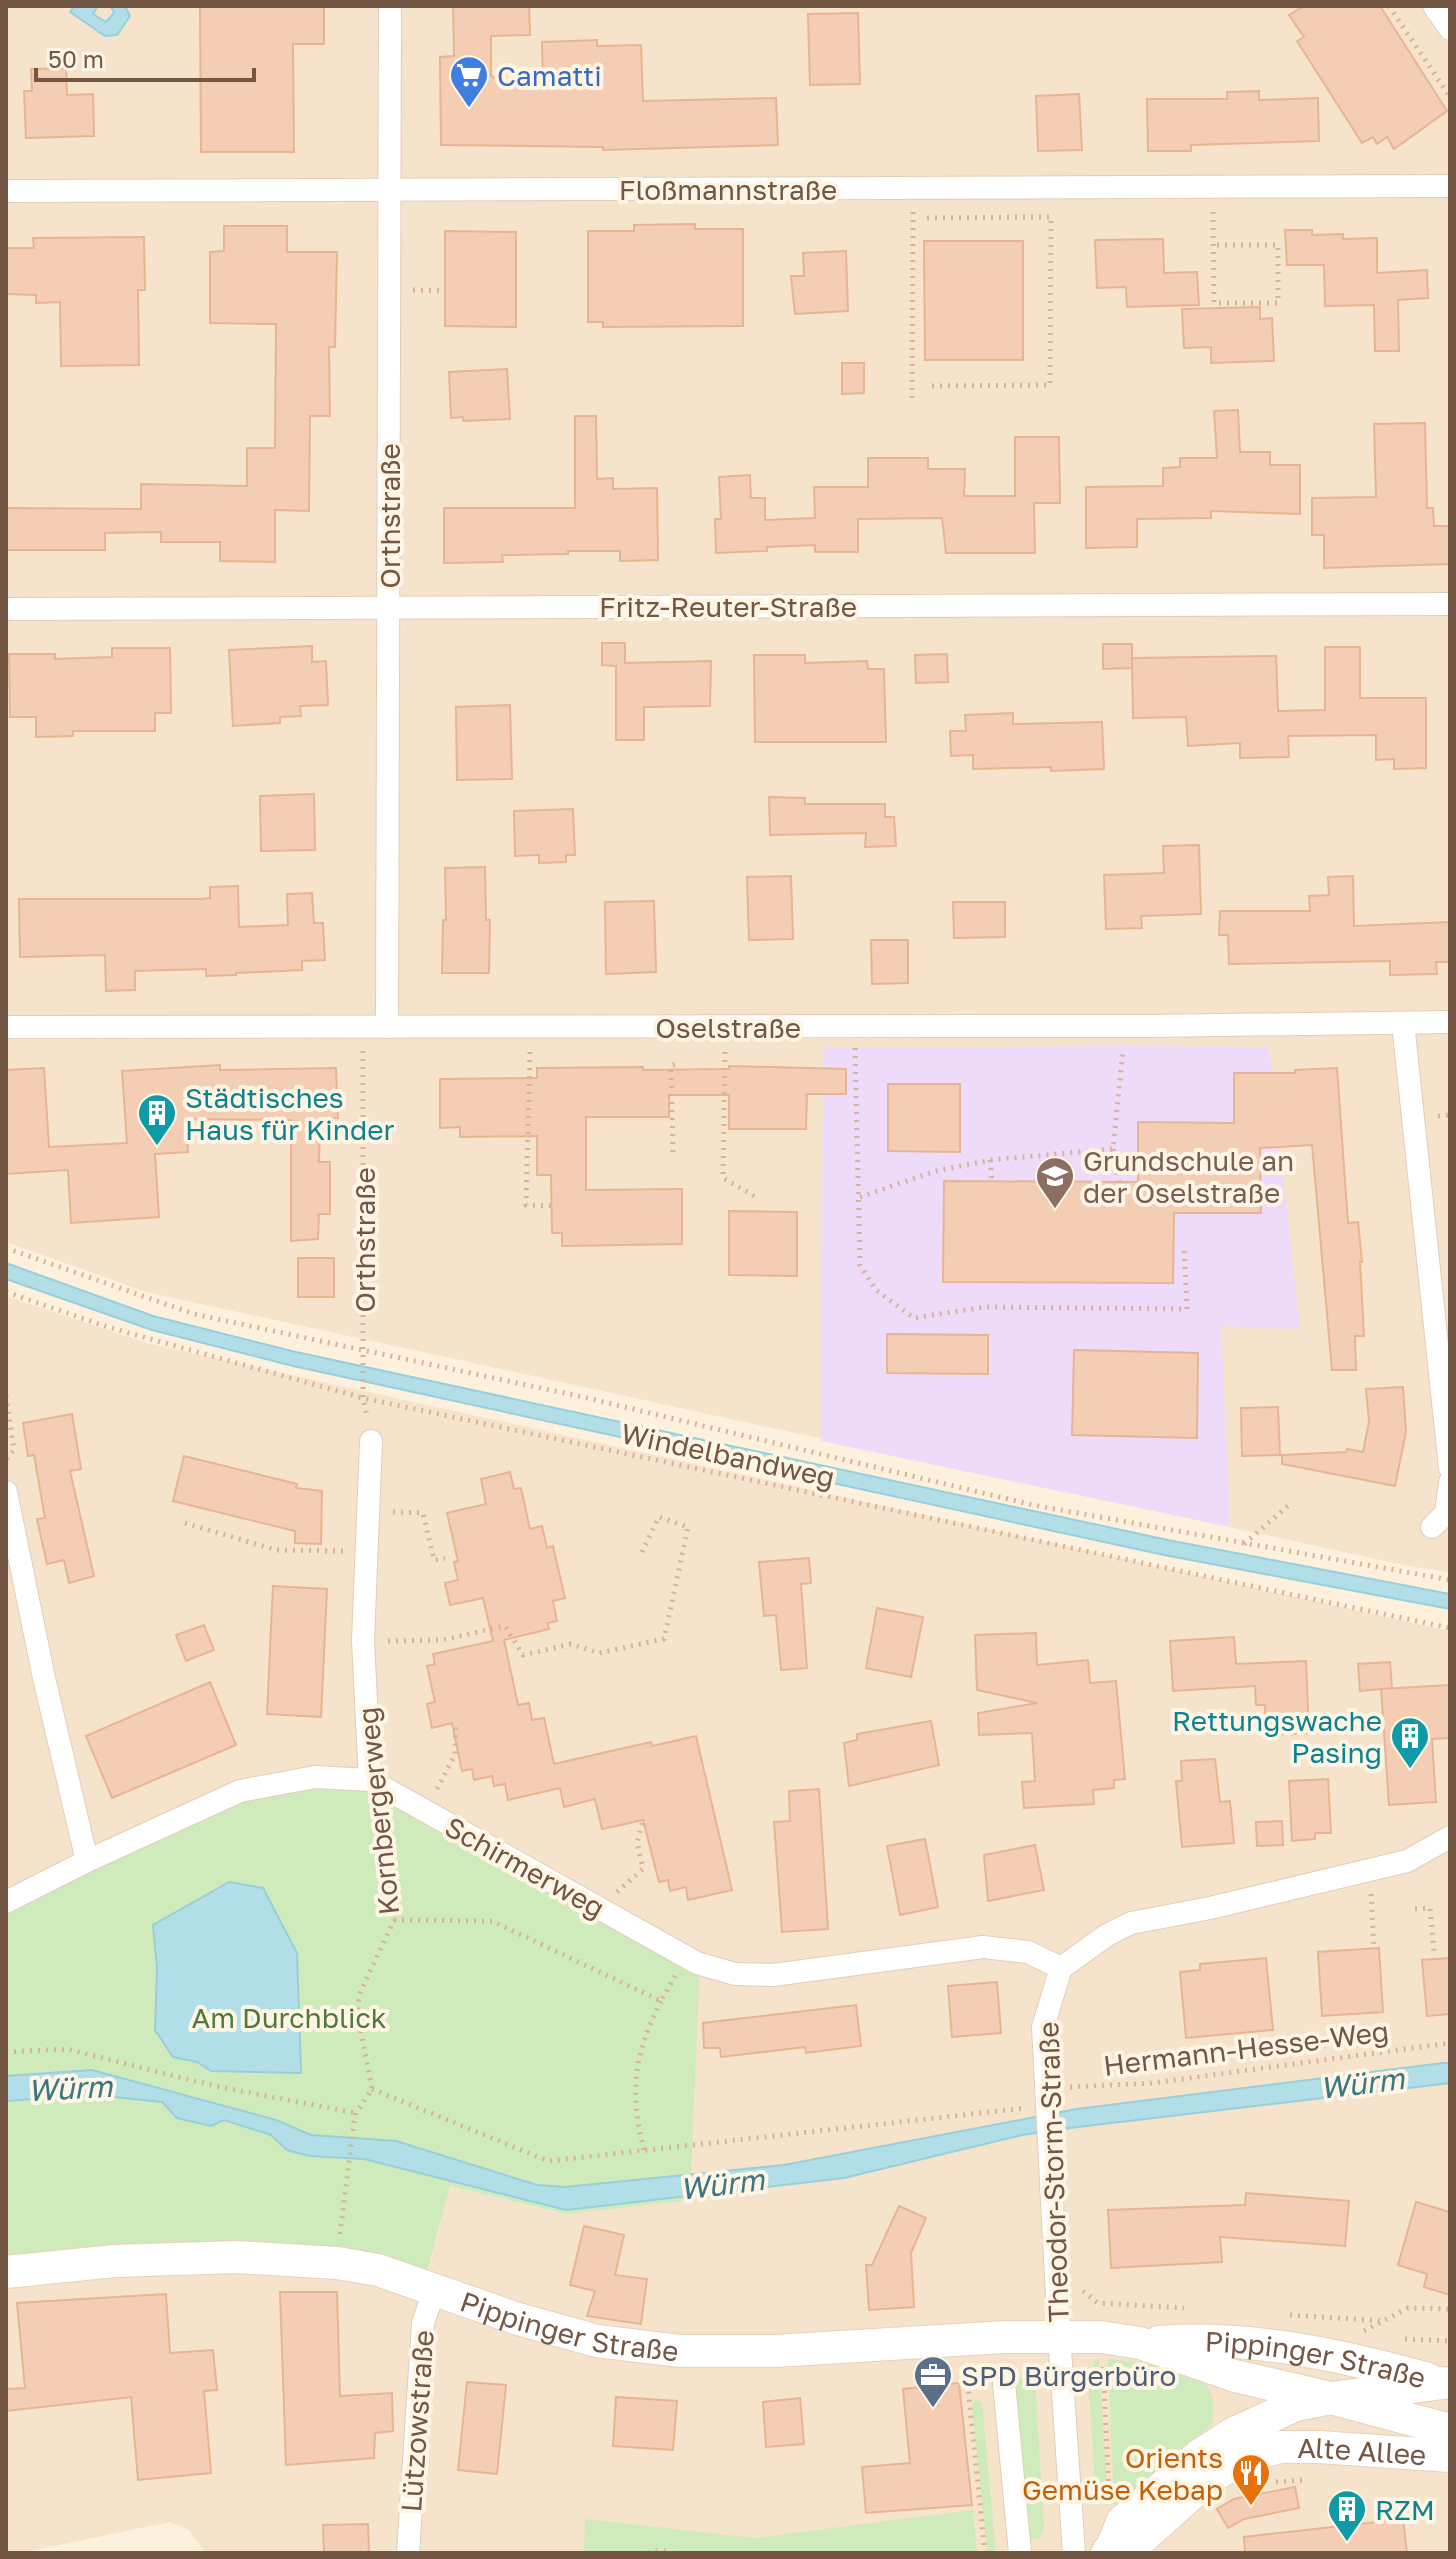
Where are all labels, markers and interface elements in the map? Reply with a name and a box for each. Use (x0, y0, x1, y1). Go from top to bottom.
scale bar (36, 32, 254, 82)
text: 50 m (48, 44, 104, 73)
supermarket icon: Camatti (448, 54, 490, 109)
place label: Camatti (497, 59, 602, 92)
street label: Floßmannstraße (619, 173, 837, 206)
street label: Orthstraße (373, 443, 406, 589)
street label: Fritz-Reuter-Straße (599, 590, 857, 623)
street label: Oselstraße (655, 1011, 801, 1044)
place label: Städtisches Haus für Kinder (185, 1081, 394, 1146)
building icon: Städtisches Haus für Kinder (136, 1092, 178, 1147)
place label: Grundschule an der Oselstraße (1083, 1144, 1294, 1209)
school or university icon: Grundschule an der Oselstraße (1034, 1155, 1076, 1210)
street label: Orthstraße (348, 1167, 381, 1313)
street label: Windelbandweg (618, 1416, 838, 1494)
place label: Rettungswache Pasing (1172, 1704, 1382, 1769)
street label: Kornbergerweg (351, 1706, 405, 1916)
building icon: Rettungswache Pasing (1389, 1715, 1431, 1770)
street label: Schirmerweg (440, 1810, 610, 1924)
park label: Am Durchblick (192, 2001, 387, 2034)
street label: Hermann-Hesse-Weg (1101, 2014, 1391, 2082)
street label: Theodor-Storm-Straße (1031, 2021, 1075, 2323)
water label: Würm (1318, 2060, 1408, 2106)
water label: Würm (27, 2068, 115, 2108)
water label: Würm (678, 2161, 768, 2207)
street label: Pippinger Straße (456, 2284, 681, 2367)
street label: Pippinger Straße (1204, 2324, 1430, 2394)
street label: Lützowstraße (394, 2329, 440, 2513)
office icon: SPD Bürgerbüro (912, 2354, 954, 2409)
place label: SPD Bürgerbüro (961, 2359, 1176, 2392)
street label: Alte Allee (1297, 2430, 1427, 2471)
place label: Orients Gemüse Kebap (1022, 2441, 1223, 2506)
restaurant icon: Orients Gemüse Kebap (1230, 2452, 1272, 2507)
building icon: RZM (1326, 2488, 1368, 2543)
place label: RZM (1375, 2493, 1435, 2526)

